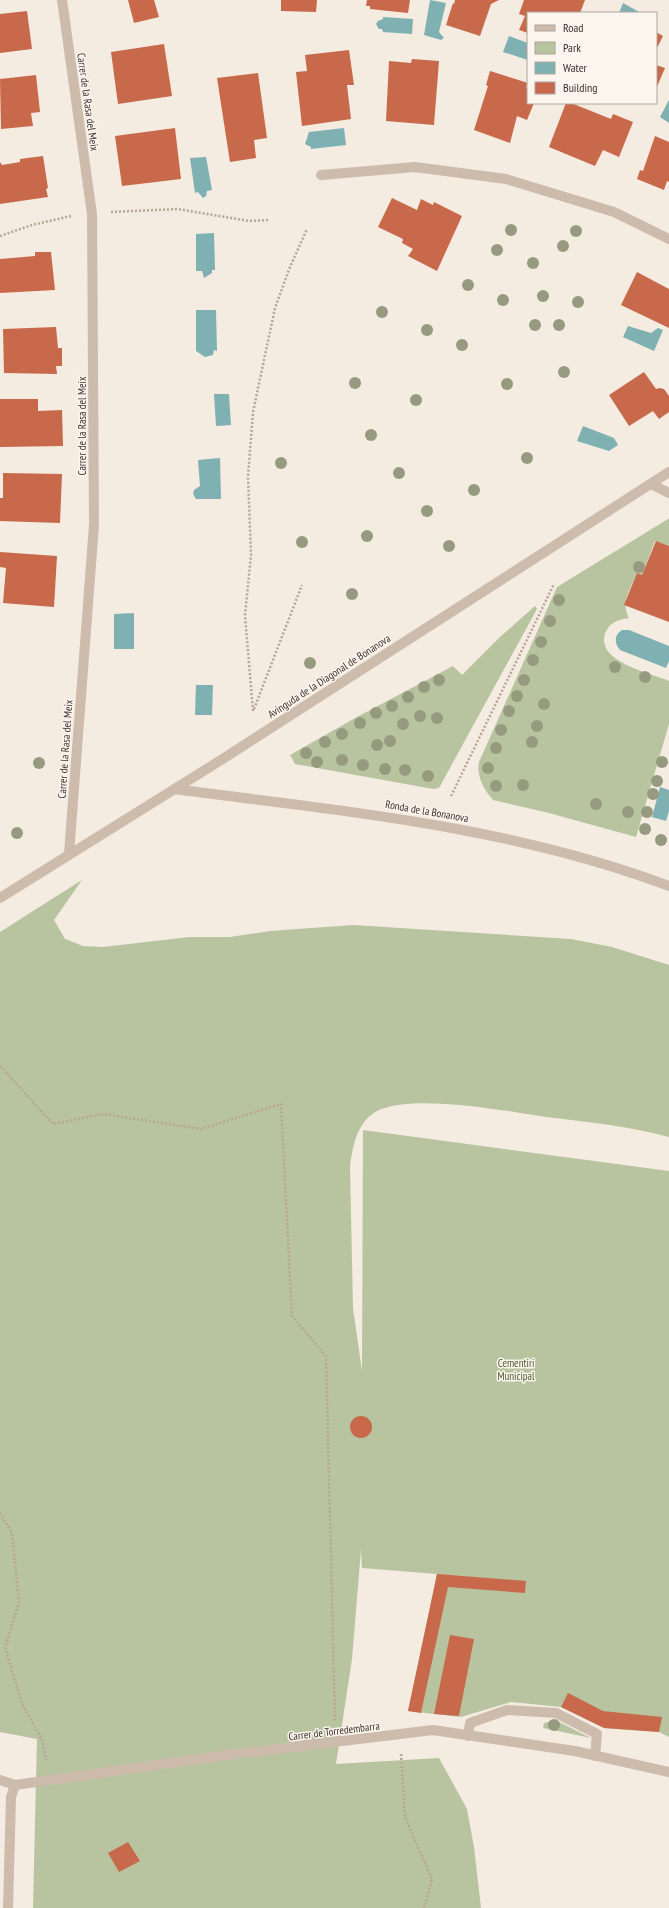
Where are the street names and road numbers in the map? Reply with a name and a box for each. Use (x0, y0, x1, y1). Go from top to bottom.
street label: Carrer de la Rasa del Meix (74, 52, 102, 152)
street label: Carrer de la Rasa del Meix (75, 376, 89, 475)
street label: Avinguda de la Diagonal de Bonanova (265, 631, 393, 721)
street label: Carrer de la Rasa del Meix (55, 699, 75, 799)
street label: Ronda de la Bonanova (384, 797, 470, 825)
street label: Carrer de Torredembarra (288, 1718, 380, 1744)

